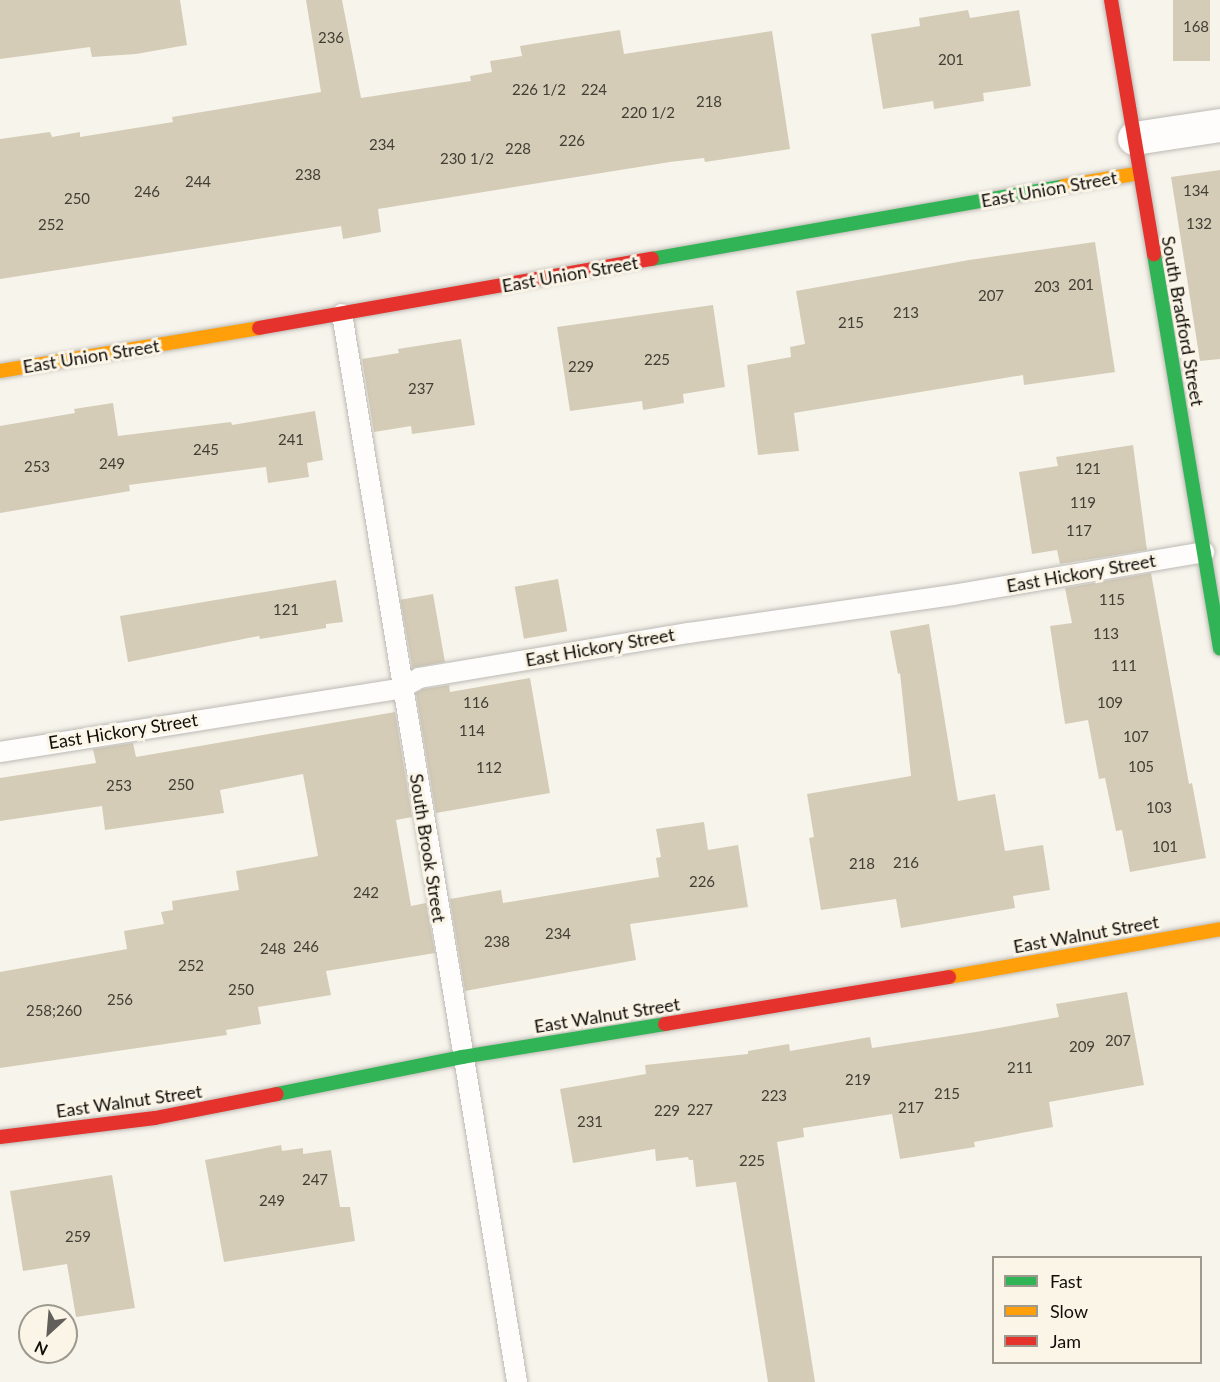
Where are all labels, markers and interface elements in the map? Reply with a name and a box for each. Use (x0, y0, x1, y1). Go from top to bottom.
house number: 168 (1183, 18, 1209, 36)
house number: 236 (318, 29, 344, 47)
house number: 201 (938, 51, 964, 69)
house number: 226 1/2 (512, 81, 566, 99)
house number: 224 (581, 81, 607, 99)
house number: 218 (696, 93, 722, 111)
house number: 220 1/2 (621, 104, 675, 122)
house number: 226 (559, 132, 585, 150)
house number: 234 (369, 136, 395, 154)
house number: 228 (505, 140, 531, 158)
house number: 230 1/2 (440, 150, 494, 168)
house number: 238 (295, 166, 321, 184)
street label: East Union Street (979, 166, 1119, 212)
house number: 244 (185, 173, 211, 191)
house number: 134 (1183, 182, 1209, 200)
house number: 246 (134, 183, 160, 201)
house number: 250 (64, 190, 90, 208)
house number: 132 (1186, 215, 1212, 233)
house number: 252 (38, 216, 64, 234)
street label: South Bradford Street (1157, 234, 1209, 408)
street label: East Union Street (500, 251, 640, 297)
house number: 201 (1068, 276, 1094, 294)
house number: 203 (1034, 278, 1060, 296)
house number: 207 (978, 287, 1004, 305)
house number: 213 (893, 304, 919, 322)
house number: 215 (838, 314, 864, 332)
street label: East Union Street (21, 335, 161, 377)
house number: 225 (644, 351, 670, 369)
house number: 229 (568, 358, 594, 376)
house number: 237 (408, 380, 434, 398)
house number: 241 (278, 431, 304, 449)
house number: 245 (193, 441, 219, 459)
house number: 249 (99, 455, 125, 473)
house number: 253 (24, 458, 50, 476)
house number: 121 (1075, 460, 1101, 478)
house number: 119 (1070, 494, 1096, 512)
house number: 117 (1066, 522, 1092, 540)
street label: East Hickory Street (1005, 549, 1157, 597)
house number: 115 (1099, 591, 1125, 609)
house number: 121 (273, 601, 299, 619)
street label: East Hickory Street (524, 623, 676, 671)
house number: 113 (1093, 625, 1119, 643)
house number: 111 (1111, 657, 1137, 675)
house number: 116 (463, 694, 489, 712)
house number: 109 (1097, 694, 1123, 712)
street label: East Hickory Street (47, 709, 199, 753)
house number: 114 (459, 722, 485, 740)
house number: 107 (1123, 728, 1149, 746)
house number: 105 (1128, 758, 1154, 776)
house number: 112 (476, 759, 502, 777)
street label: South Brook Street (406, 772, 450, 924)
house number: 250 (168, 776, 194, 794)
house number: 253 (106, 777, 132, 795)
house number: 103 (1146, 799, 1172, 817)
house number: 101 (1152, 838, 1178, 856)
house number: 216 (893, 854, 919, 872)
house number: 218 (849, 855, 875, 873)
house number: 226 (689, 873, 715, 891)
house number: 242 (353, 884, 379, 902)
street label: East Walnut Street (1012, 911, 1160, 957)
house number: 234 (545, 925, 571, 943)
house number: 238 (484, 933, 510, 951)
house number: 246 (293, 938, 319, 956)
house number: 248 (260, 940, 286, 958)
house number: 252 (178, 957, 204, 975)
house number: 250 (228, 981, 254, 999)
house number: 256 (107, 991, 133, 1009)
street label: East Walnut Street (532, 993, 682, 1037)
house number: 258;260 (26, 1002, 82, 1020)
house number: 207 (1105, 1032, 1131, 1050)
house number: 209 (1069, 1038, 1095, 1056)
house number: 211 (1007, 1059, 1033, 1077)
house number: 219 (845, 1071, 871, 1089)
street label: East Walnut Street (54, 1080, 204, 1122)
house number: 215 (934, 1085, 960, 1103)
house number: 223 (761, 1087, 787, 1105)
house number: 217 (898, 1099, 924, 1117)
house number: 227 (687, 1101, 713, 1119)
house number: 229 (654, 1102, 680, 1120)
house number: 231 (577, 1113, 603, 1131)
house number: 225 (739, 1152, 765, 1170)
house number: 247 (302, 1171, 328, 1189)
house number: 249 (259, 1192, 285, 1210)
house number: 259 (65, 1228, 91, 1246)
legend (992, 1256, 1202, 1364)
text: Fast (1050, 1270, 1082, 1292)
text: Slow (1050, 1300, 1088, 1322)
north arrow (18, 1304, 78, 1364)
text: Jam (1050, 1330, 1081, 1352)
text: N (31, 1338, 50, 1360)

